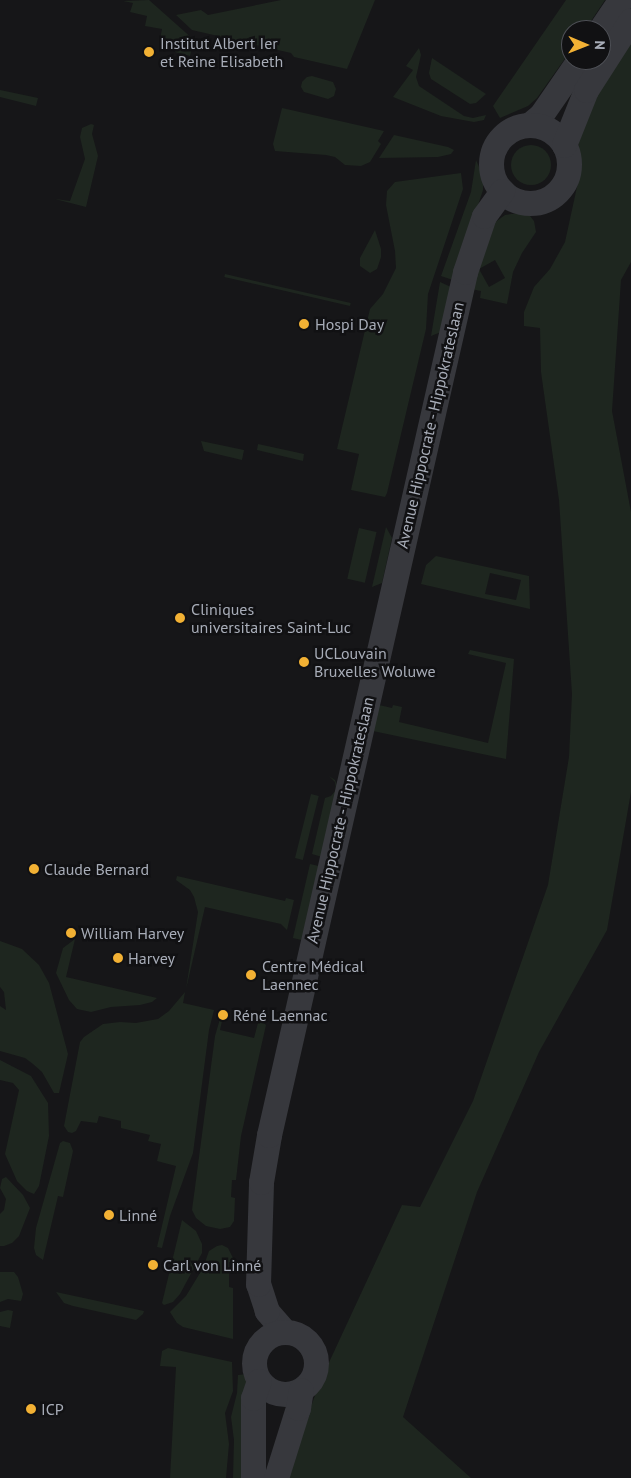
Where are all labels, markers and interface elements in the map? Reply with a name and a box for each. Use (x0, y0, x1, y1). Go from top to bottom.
north arrow (561, 20, 611, 70)
place label: Institut Albert Ier et Reine Elisabeth (160, 33, 283, 71)
text: N (591, 40, 609, 50)
marker: Institut Albert Ier et Reine Elisabeth (142, 45, 156, 59)
street label: Avenue Hippocrate - Hippokrateslaan (392, 299, 468, 551)
place label: Hospi Day (315, 314, 384, 334)
marker: Hospi Day (297, 317, 311, 331)
place label: Cliniques universitaires Saint-Luc (191, 599, 351, 637)
marker: Cliniques universitaires Saint-Luc (173, 611, 187, 625)
place label: UCLouvain Bruxelles Woluwe (314, 643, 436, 681)
marker: UCLouvain Bruxelles Woluwe (298, 656, 310, 668)
street label: Avenue Hippocrate - Hippokrateslaan (302, 694, 378, 946)
place label: Claude Bernard (44, 859, 149, 879)
marker: Claude Bernard (28, 863, 40, 875)
place label: William Harvey (81, 923, 184, 943)
marker: William Harvey (65, 927, 77, 939)
place label: Harvey (128, 948, 175, 968)
marker: Harvey (112, 952, 124, 964)
place label: Centre Médical Laennec (262, 956, 364, 994)
marker: Centre Médical Laennec (244, 968, 258, 982)
place label: Réné Laennac (233, 1005, 328, 1025)
marker: Réné Laennac (217, 1009, 229, 1021)
place label: Linné (119, 1205, 157, 1225)
marker: Linné (103, 1209, 115, 1221)
place label: Carl von Linné (163, 1255, 262, 1275)
marker: Carl von Linné (147, 1259, 159, 1271)
place label: ICP (41, 1399, 64, 1419)
marker: ICP (25, 1403, 37, 1415)

